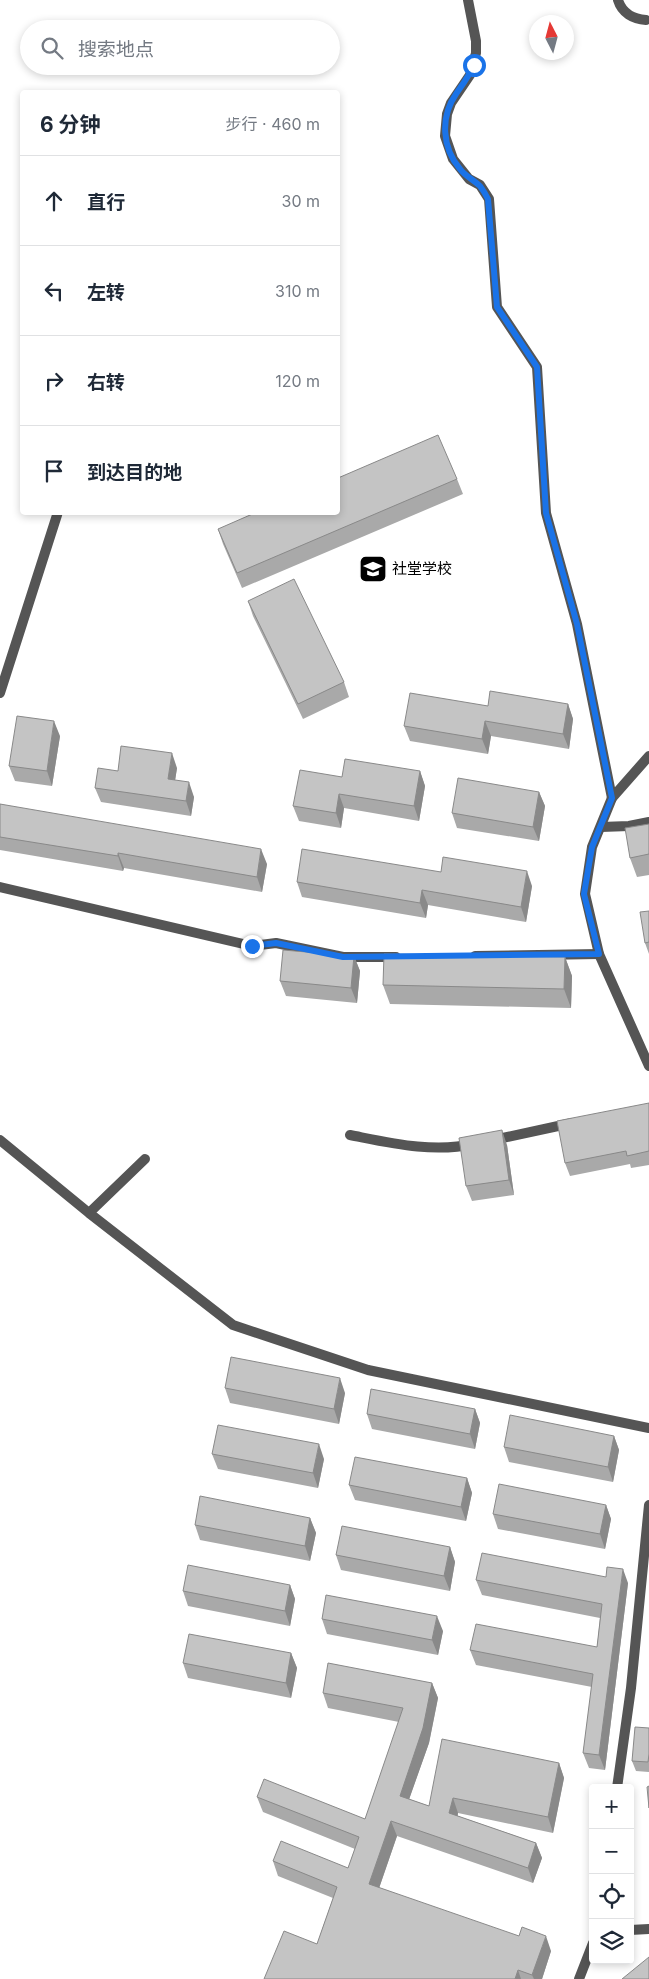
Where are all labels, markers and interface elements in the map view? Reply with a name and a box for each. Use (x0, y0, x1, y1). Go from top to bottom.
north arrow (529, 15, 574, 60)
search box (20, 20, 340, 75)
icon: search (38, 34, 66, 62)
text: 搜索地点 (78, 38, 154, 61)
route start (463, 54, 486, 77)
text: 6 分钟 (40, 112, 101, 137)
text: 步行 · 460 m (226, 114, 320, 134)
icon: ahead (40, 187, 68, 215)
text: 直行 (87, 191, 125, 214)
text: 30 m (282, 191, 320, 211)
icon: left (40, 277, 68, 305)
text: 左转 (87, 281, 125, 304)
text: 310 m (275, 281, 320, 301)
icon: right (40, 367, 68, 395)
text: 右转 (87, 371, 125, 394)
text: 120 m (275, 371, 320, 391)
icon: arrive (40, 457, 68, 485)
text: 到达目的地 (87, 461, 182, 484)
school or university icon: 社堂学校 (358, 554, 388, 584)
place label: 社堂学校 (392, 559, 452, 578)
route end (241, 935, 264, 958)
map controls (589, 1784, 634, 1964)
button: + (589, 1784, 634, 1829)
button: − (589, 1829, 634, 1874)
button: locate (589, 1874, 634, 1919)
button: layers (589, 1919, 634, 1964)

